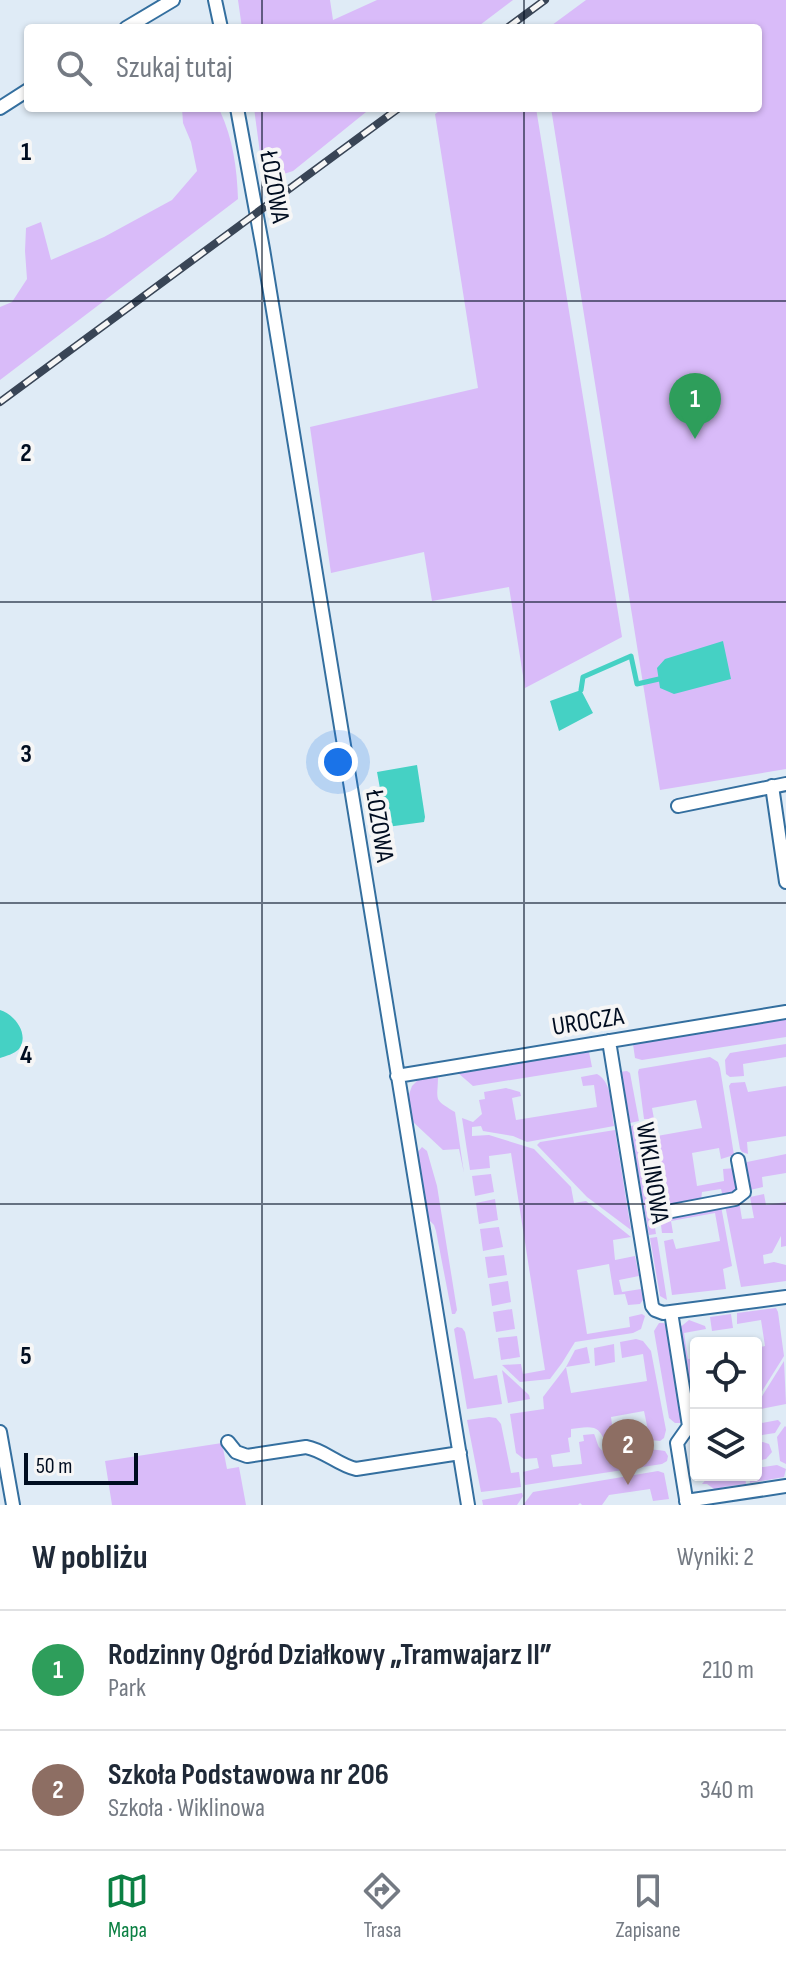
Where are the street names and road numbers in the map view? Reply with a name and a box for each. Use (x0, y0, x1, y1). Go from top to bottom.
street label: ŁOZOWA (252, 148, 296, 226)
street label: ŁOZOWA (358, 787, 400, 865)
street label: UROCZA (550, 1001, 627, 1043)
street label: WIKLINOWA (629, 1120, 675, 1227)

